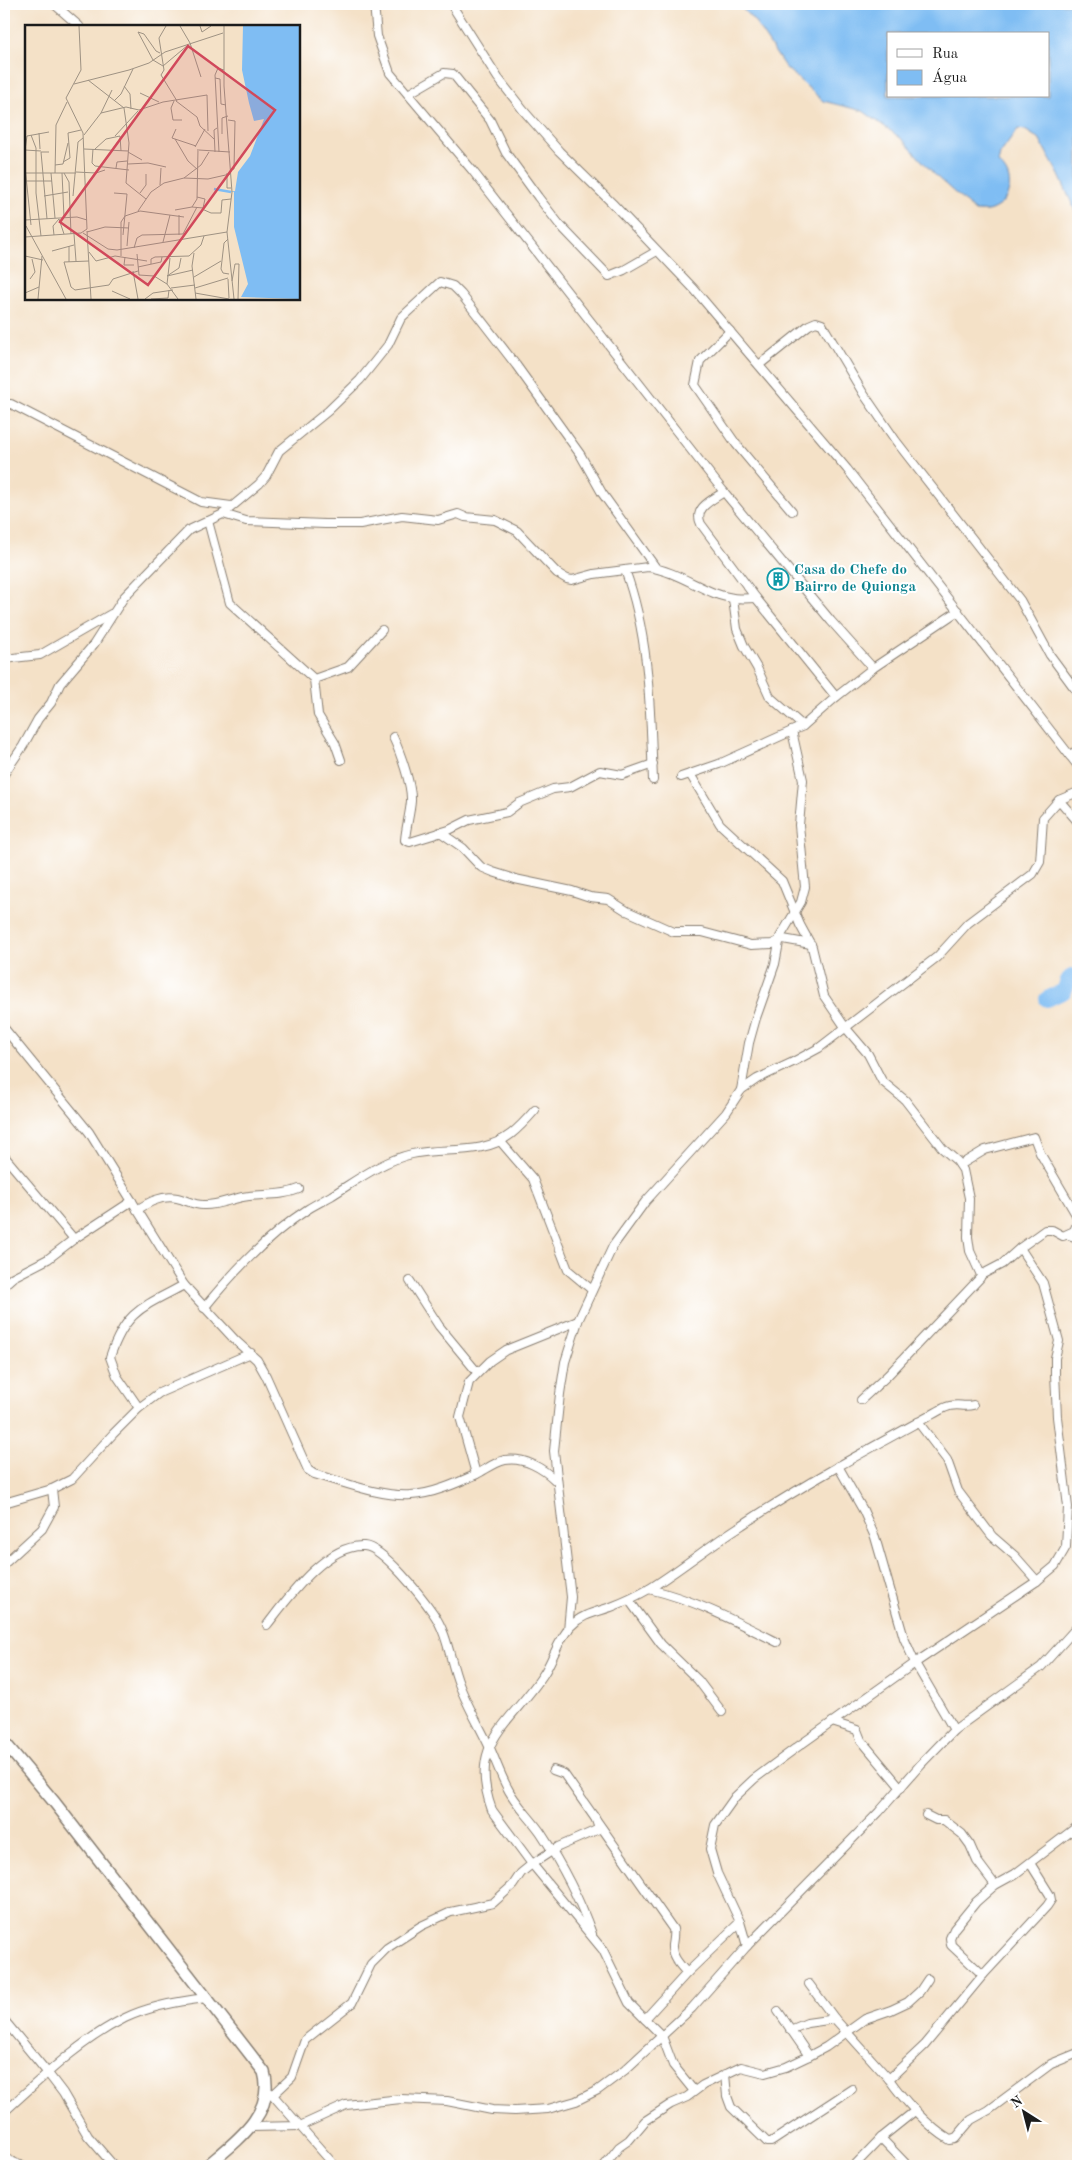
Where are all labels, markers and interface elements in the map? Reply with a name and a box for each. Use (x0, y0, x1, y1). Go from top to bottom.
inset map (25, 25, 300, 300)
legend (887, 32, 1050, 98)
text: Rua (932, 47, 959, 62)
text: Água (932, 68, 968, 86)
place label: Casa do Chefe do Bairro de Quionga (794, 563, 916, 595)
building icon: Casa do Chefe do Bairro de Quionga (766, 567, 790, 591)
north arrow (1000, 2088, 1050, 2138)
text: N (1009, 2093, 1026, 2111)

